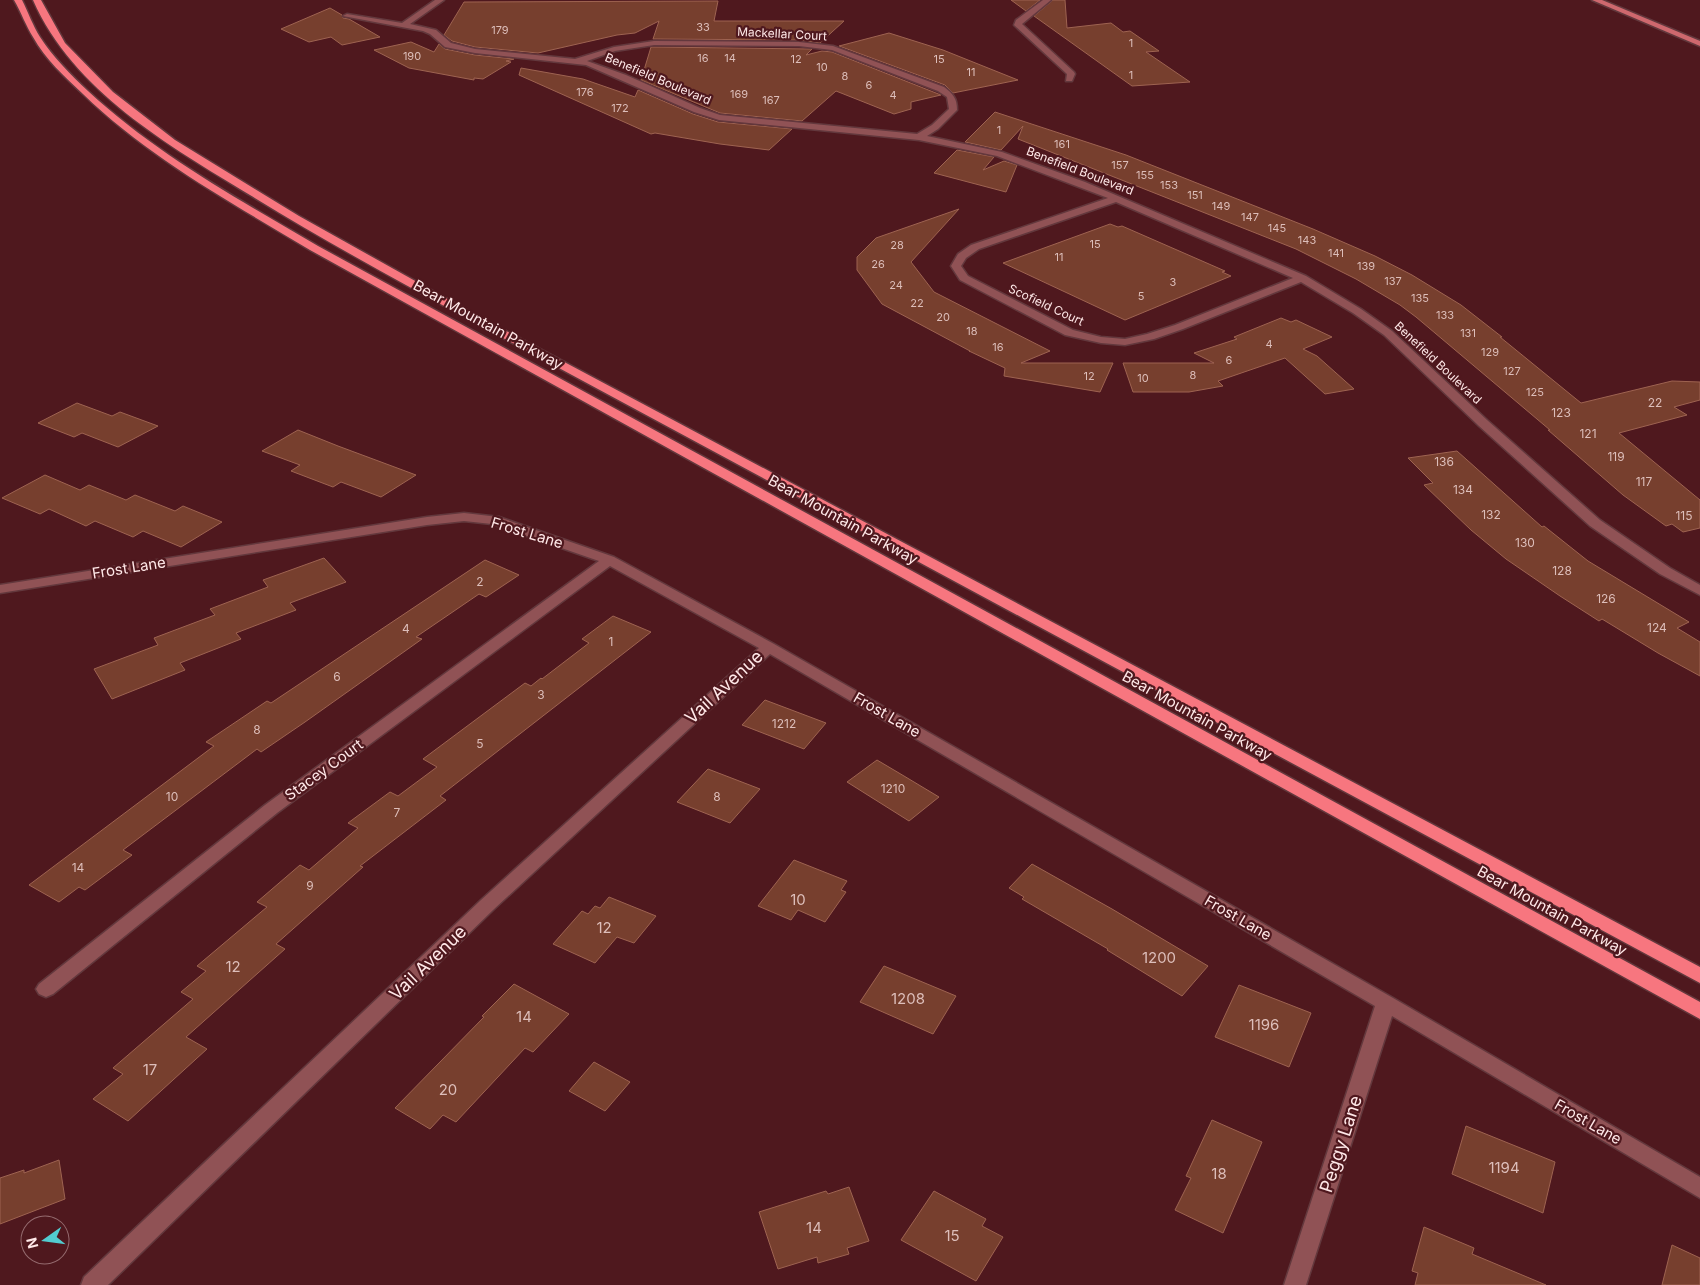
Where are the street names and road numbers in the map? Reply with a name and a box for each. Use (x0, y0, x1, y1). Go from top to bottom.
street label: Mackellar Court (737, 24, 827, 43)
street label: Benefield Boulevard (603, 49, 714, 108)
street label: Benefield Boulevard (1024, 143, 1136, 198)
street label: Bear Mountain Parkway (410, 275, 567, 374)
street label: Scofield Court (1006, 281, 1086, 329)
street label: Benefield Boulevard (1392, 318, 1485, 407)
street label: Bear Mountain Parkway (765, 470, 922, 569)
street label: Frost Lane (489, 513, 565, 552)
street label: Frost Lane (91, 552, 167, 583)
street label: Vail Avenue (680, 645, 767, 728)
street label: Bear Mountain Parkway (1119, 666, 1276, 765)
street label: Frost Lane (850, 688, 924, 741)
street label: Stacey Court (281, 735, 367, 804)
street label: Bear Mountain Parkway (1474, 861, 1631, 960)
street label: Frost Lane (1201, 891, 1275, 944)
street label: Vail Avenue (385, 921, 470, 1004)
street label: Peggy Lane (1315, 1093, 1366, 1195)
street label: Frost Lane (1551, 1095, 1625, 1148)

